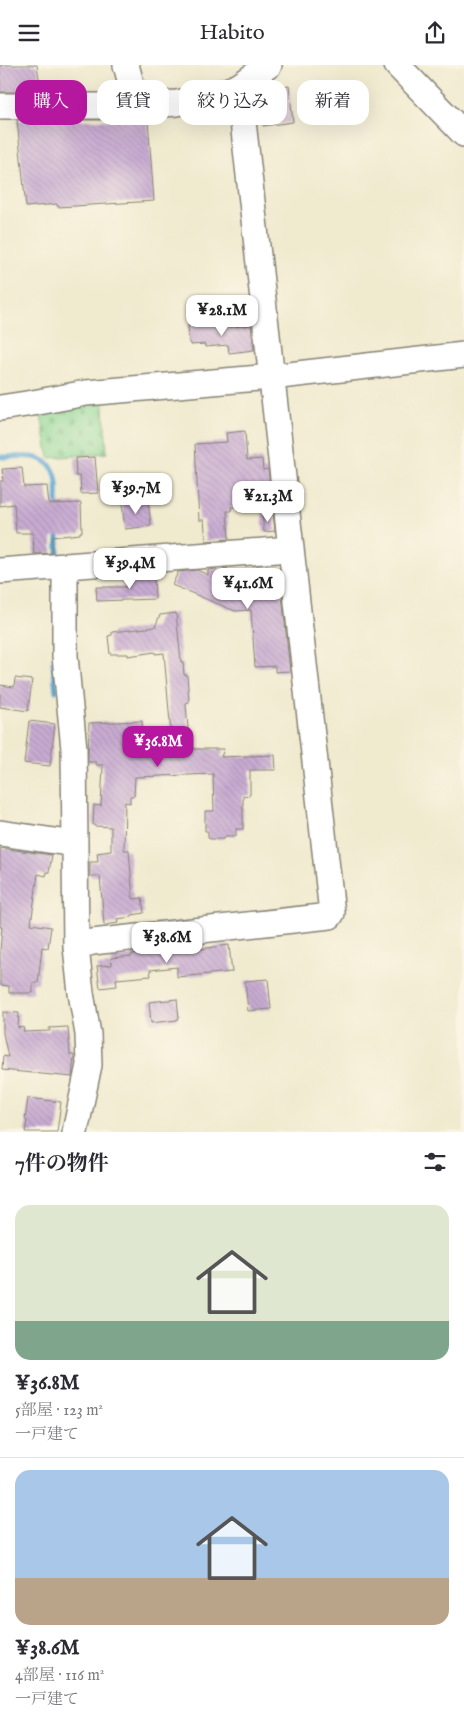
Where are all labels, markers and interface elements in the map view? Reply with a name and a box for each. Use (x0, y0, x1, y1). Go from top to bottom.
icon: menu (15, 19, 43, 47)
text: Habito (199, 19, 265, 47)
icon: share (421, 19, 449, 47)
chip: 購入 (15, 80, 87, 125)
chip: 賃貸 (97, 80, 169, 125)
chip: 絞り込み (179, 80, 287, 125)
chip: 新着 (297, 80, 369, 125)
pin: ¥28.1M (181, 295, 263, 337)
text: ¥28.1M (197, 301, 247, 321)
pin: ¥39.7M (95, 473, 177, 515)
text: ¥39.7M (111, 479, 161, 499)
pin: ¥21.3M (227, 481, 309, 523)
text: ¥21.3M (243, 487, 293, 507)
pin: ¥39.4M (89, 547, 171, 590)
text: ¥39.4M (104, 554, 156, 574)
pin: ¥41.6M (207, 567, 289, 610)
text: ¥41.6M (223, 574, 273, 594)
pin: ¥36.8M (117, 725, 199, 768)
text: ¥36.8M (133, 732, 183, 752)
pin: ¥38.6M (126, 921, 208, 964)
text: ¥38.6M (142, 928, 192, 948)
icon: filters (421, 1148, 449, 1176)
text: 7件の物件 (15, 1151, 109, 1178)
icon: home (187, 1237, 277, 1327)
text: ¥36.8M (15, 1370, 80, 1397)
text: 5部屋 · 123 m² (15, 1401, 103, 1421)
text: 一戸建て (15, 1425, 79, 1445)
icon: home (187, 1503, 277, 1593)
text: ¥38.6M (15, 1635, 80, 1662)
text: 4部屋 · 116 m² (15, 1666, 104, 1686)
text: 一戸建て (15, 1690, 79, 1710)

